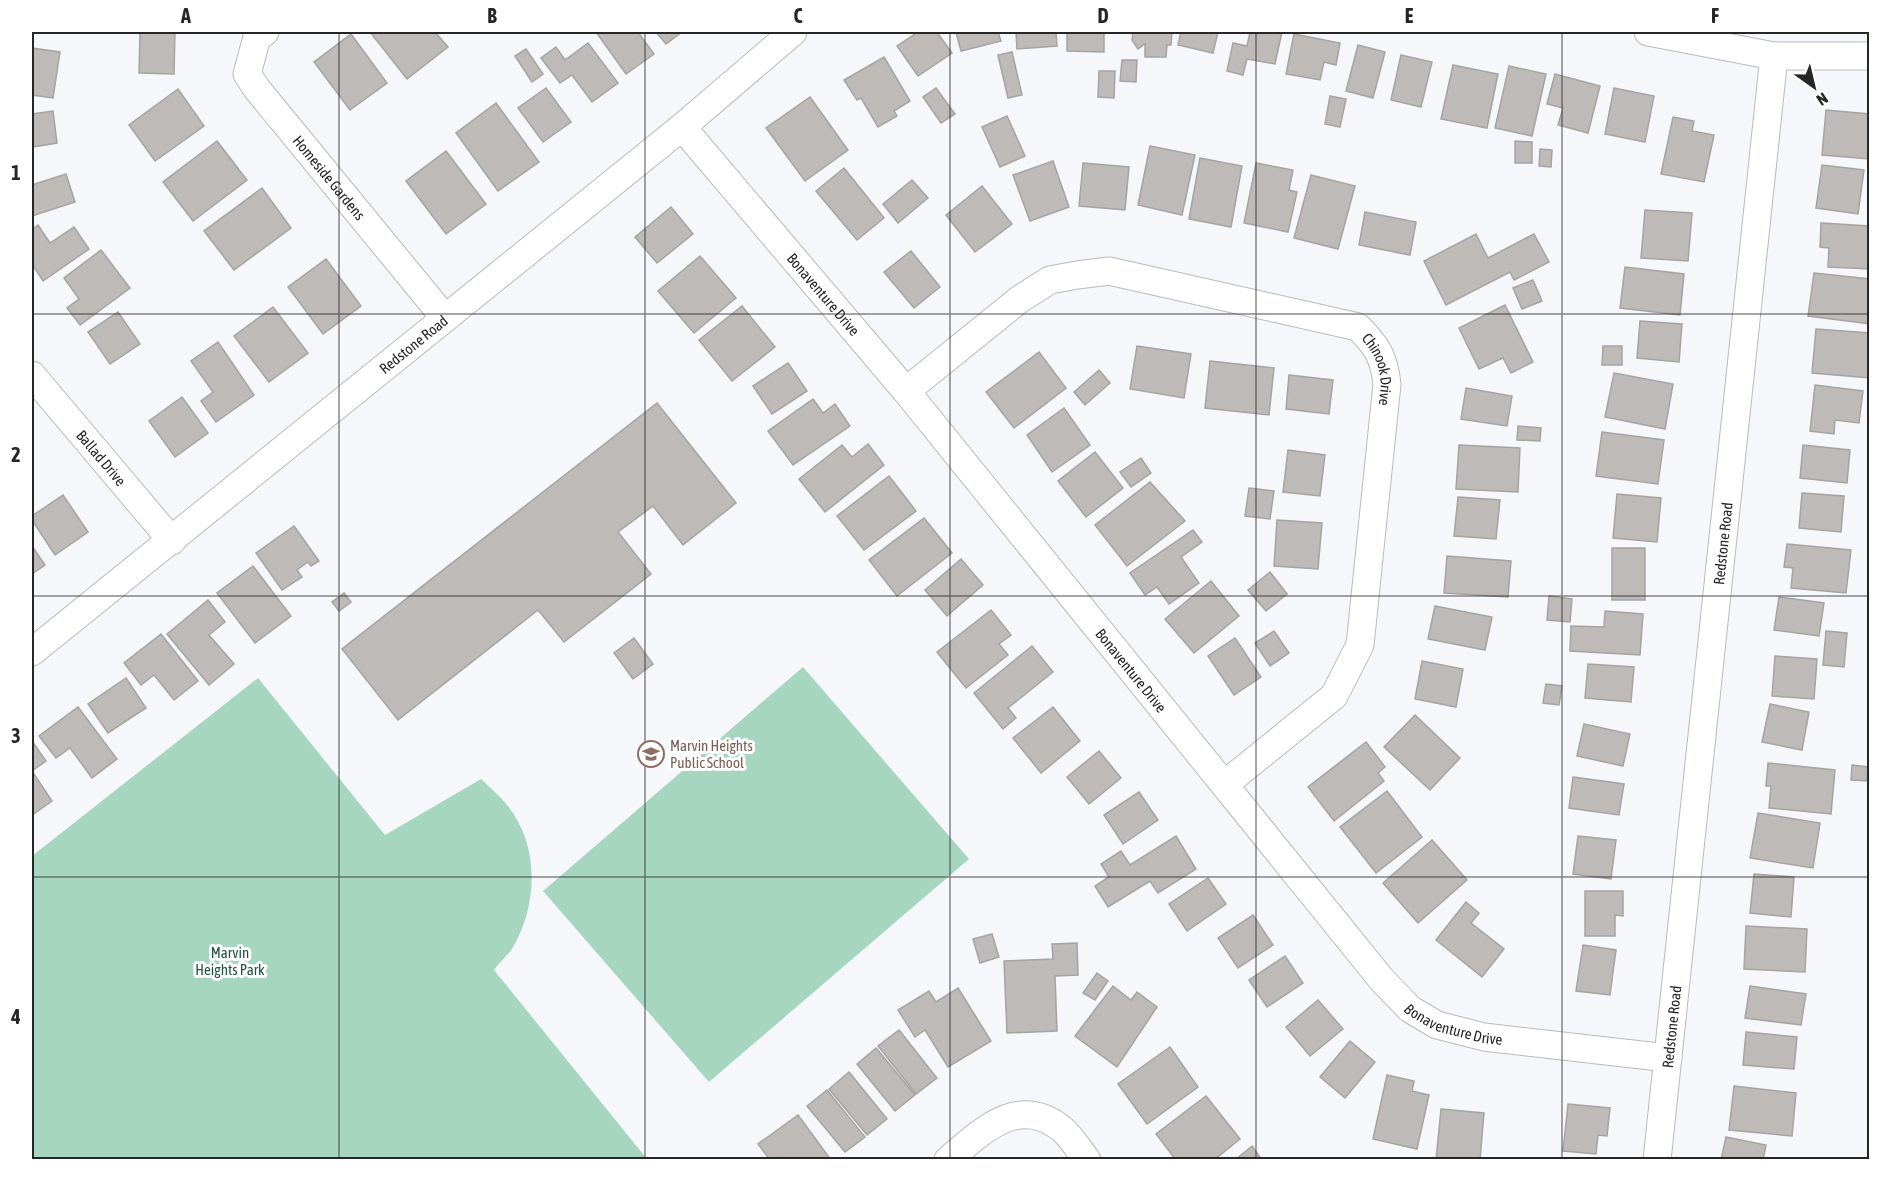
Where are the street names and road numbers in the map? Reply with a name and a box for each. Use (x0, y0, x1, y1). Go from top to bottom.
street label: Homeside Gardens (290, 132, 369, 223)
street label: Bonaventure Drive (784, 249, 863, 339)
street label: Redstone Road (376, 311, 451, 377)
street label: Chinook Drive (1359, 329, 1396, 407)
street label: Ballad Drive (73, 426, 130, 489)
street label: Redstone Road (1710, 501, 1735, 586)
street label: Bonaventure Drive (1093, 625, 1170, 715)
street label: Redstone Road (1658, 985, 1684, 1069)
street label: Bonaventure Drive (1401, 1000, 1504, 1048)

